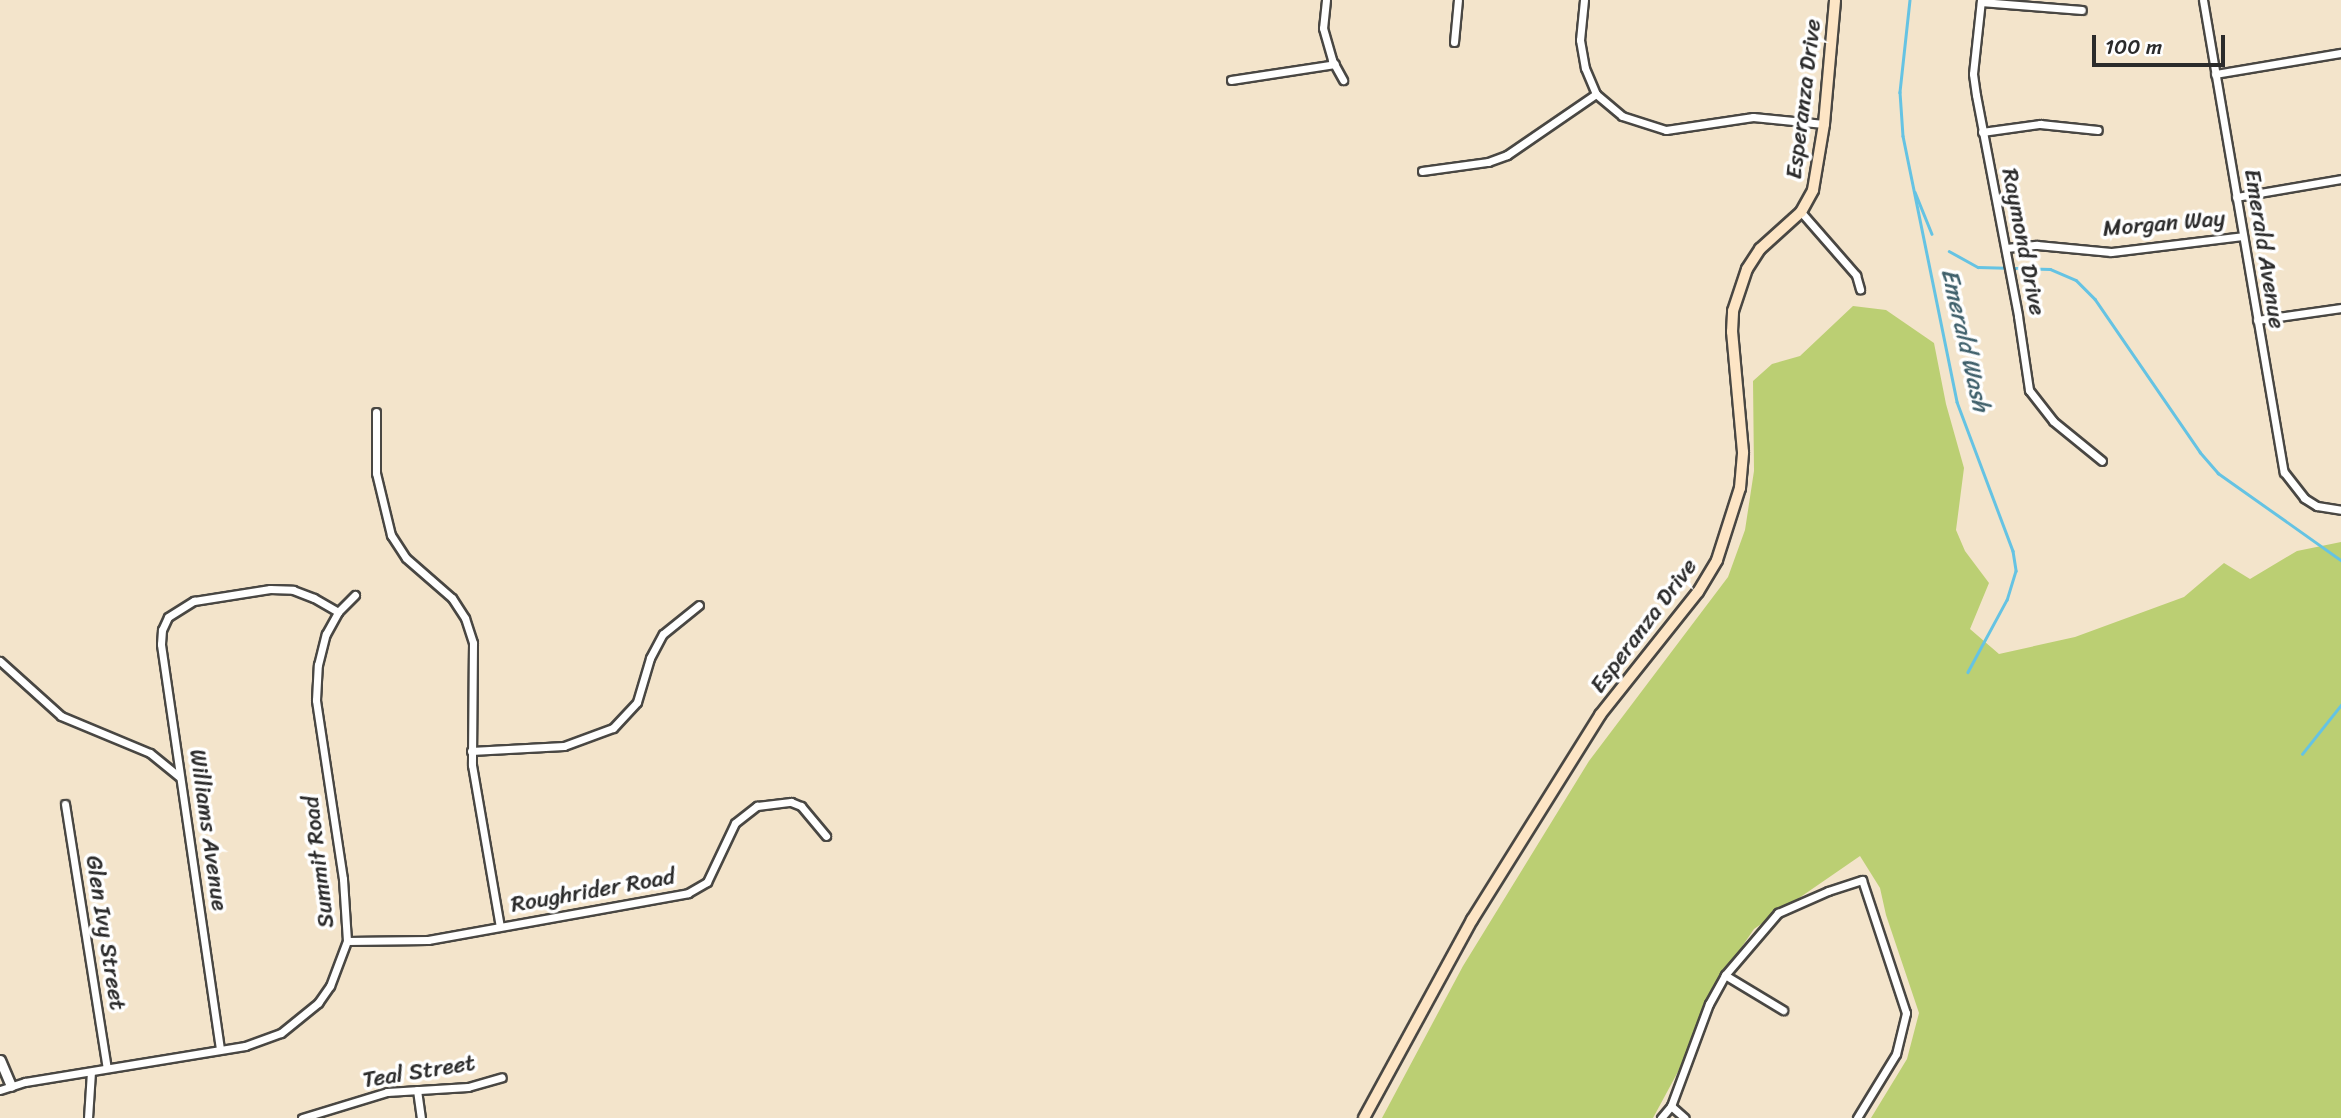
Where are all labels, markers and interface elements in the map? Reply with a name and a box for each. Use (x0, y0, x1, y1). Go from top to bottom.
street label: Esperanza Drive (1780, 17, 1828, 181)
scale bar (2096, 21, 2229, 65)
text: 100 m (2105, 28, 2162, 66)
street label: Raymond Drive (1995, 166, 2051, 318)
street label: Emerald Avenue (2238, 167, 2290, 331)
street label: Morgan Way (2102, 205, 2226, 243)
water label: Emerald Wash (1935, 266, 1995, 414)
street label: Esperanza Drive (1584, 553, 1704, 699)
street label: Williams Avenue (183, 748, 233, 912)
street label: Summit Road (297, 794, 341, 930)
street label: Glen Ivy Street (79, 854, 131, 1012)
street label: Roughrider Road (509, 863, 677, 919)
street label: Teal Street (361, 1049, 477, 1095)

